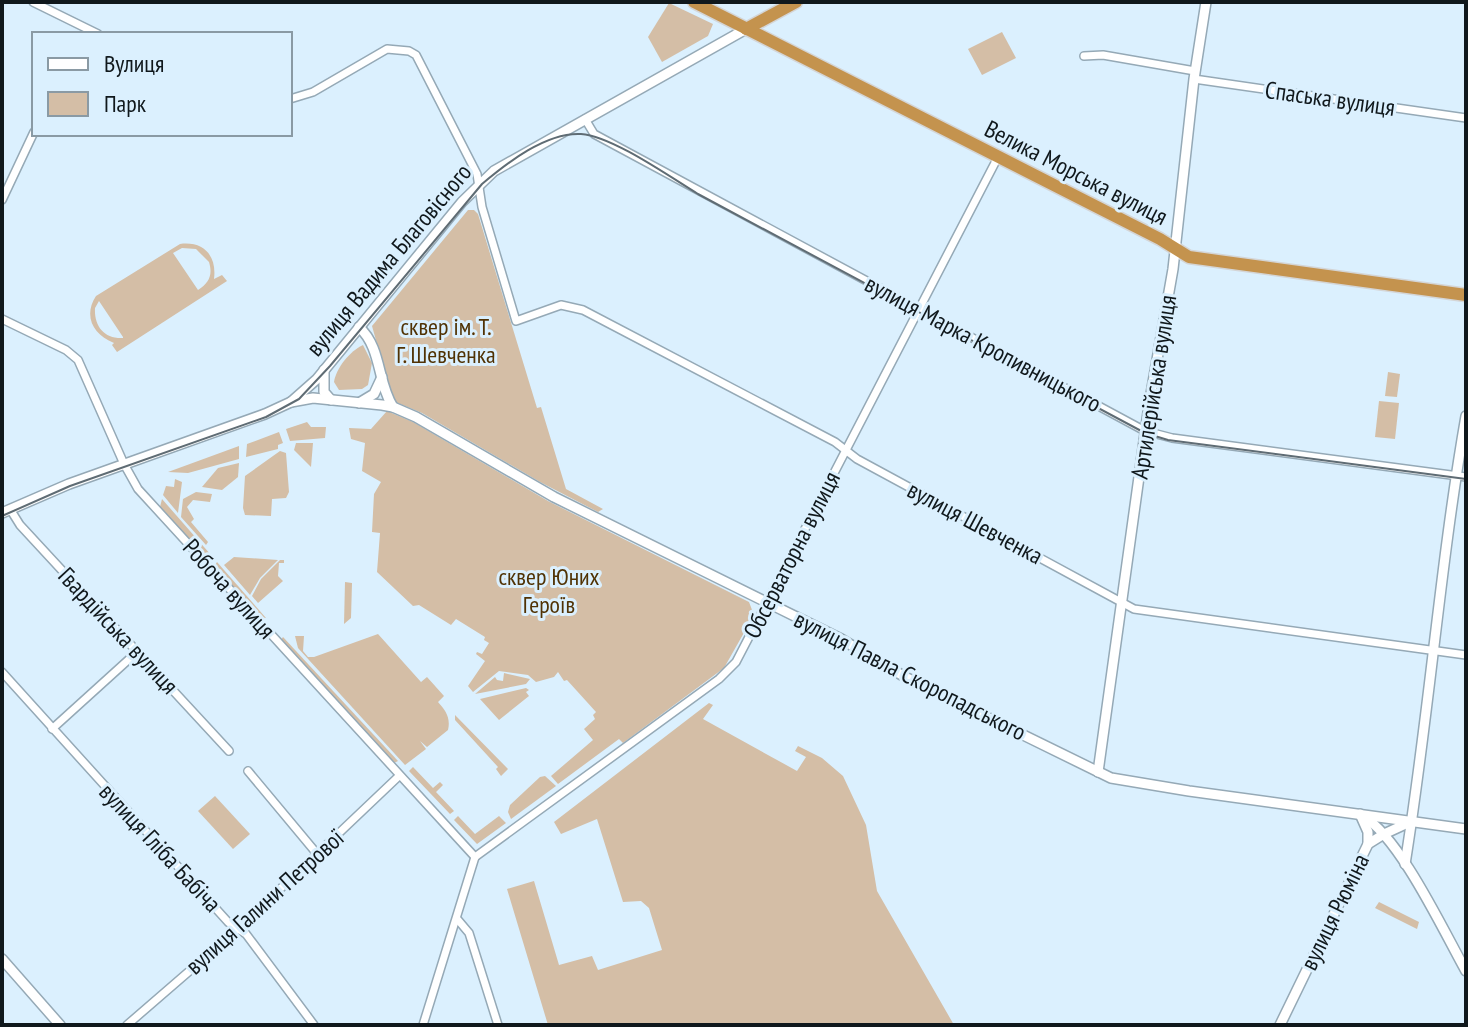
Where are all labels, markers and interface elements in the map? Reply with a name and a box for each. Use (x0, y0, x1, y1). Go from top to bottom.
legend (32, 32, 292, 136)
text: Вулиця (104, 48, 164, 79)
street label: Спаська вулиця (1263, 74, 1397, 123)
text: Парк (104, 88, 147, 119)
street label: Велика Морська вулиця (979, 113, 1173, 232)
street label: вулиця Вадима Благовісного (299, 157, 478, 362)
street label: вулиця Марка Кропивницького (860, 268, 1107, 419)
street label: Артилерійська вулиця (1124, 293, 1183, 481)
park label: сквер ім. Т. Г. Шевченка (396, 311, 496, 370)
street label: Обсерваторна вулиця (736, 466, 847, 643)
street label: вулиця Шевченка (902, 474, 1048, 571)
street label: Робоча вулиця (176, 532, 282, 645)
street label: Гвардійська вулиця (52, 561, 185, 701)
park label: сквер Юних Героїв (498, 561, 600, 620)
street label: вулиця Павла Скоропадського (789, 604, 1031, 747)
street label: вулиця Гліба Бабіча (93, 777, 228, 919)
street label: вулиця Галини Петрової (179, 822, 351, 981)
street label: вулиця Рюміна (1293, 849, 1376, 975)

